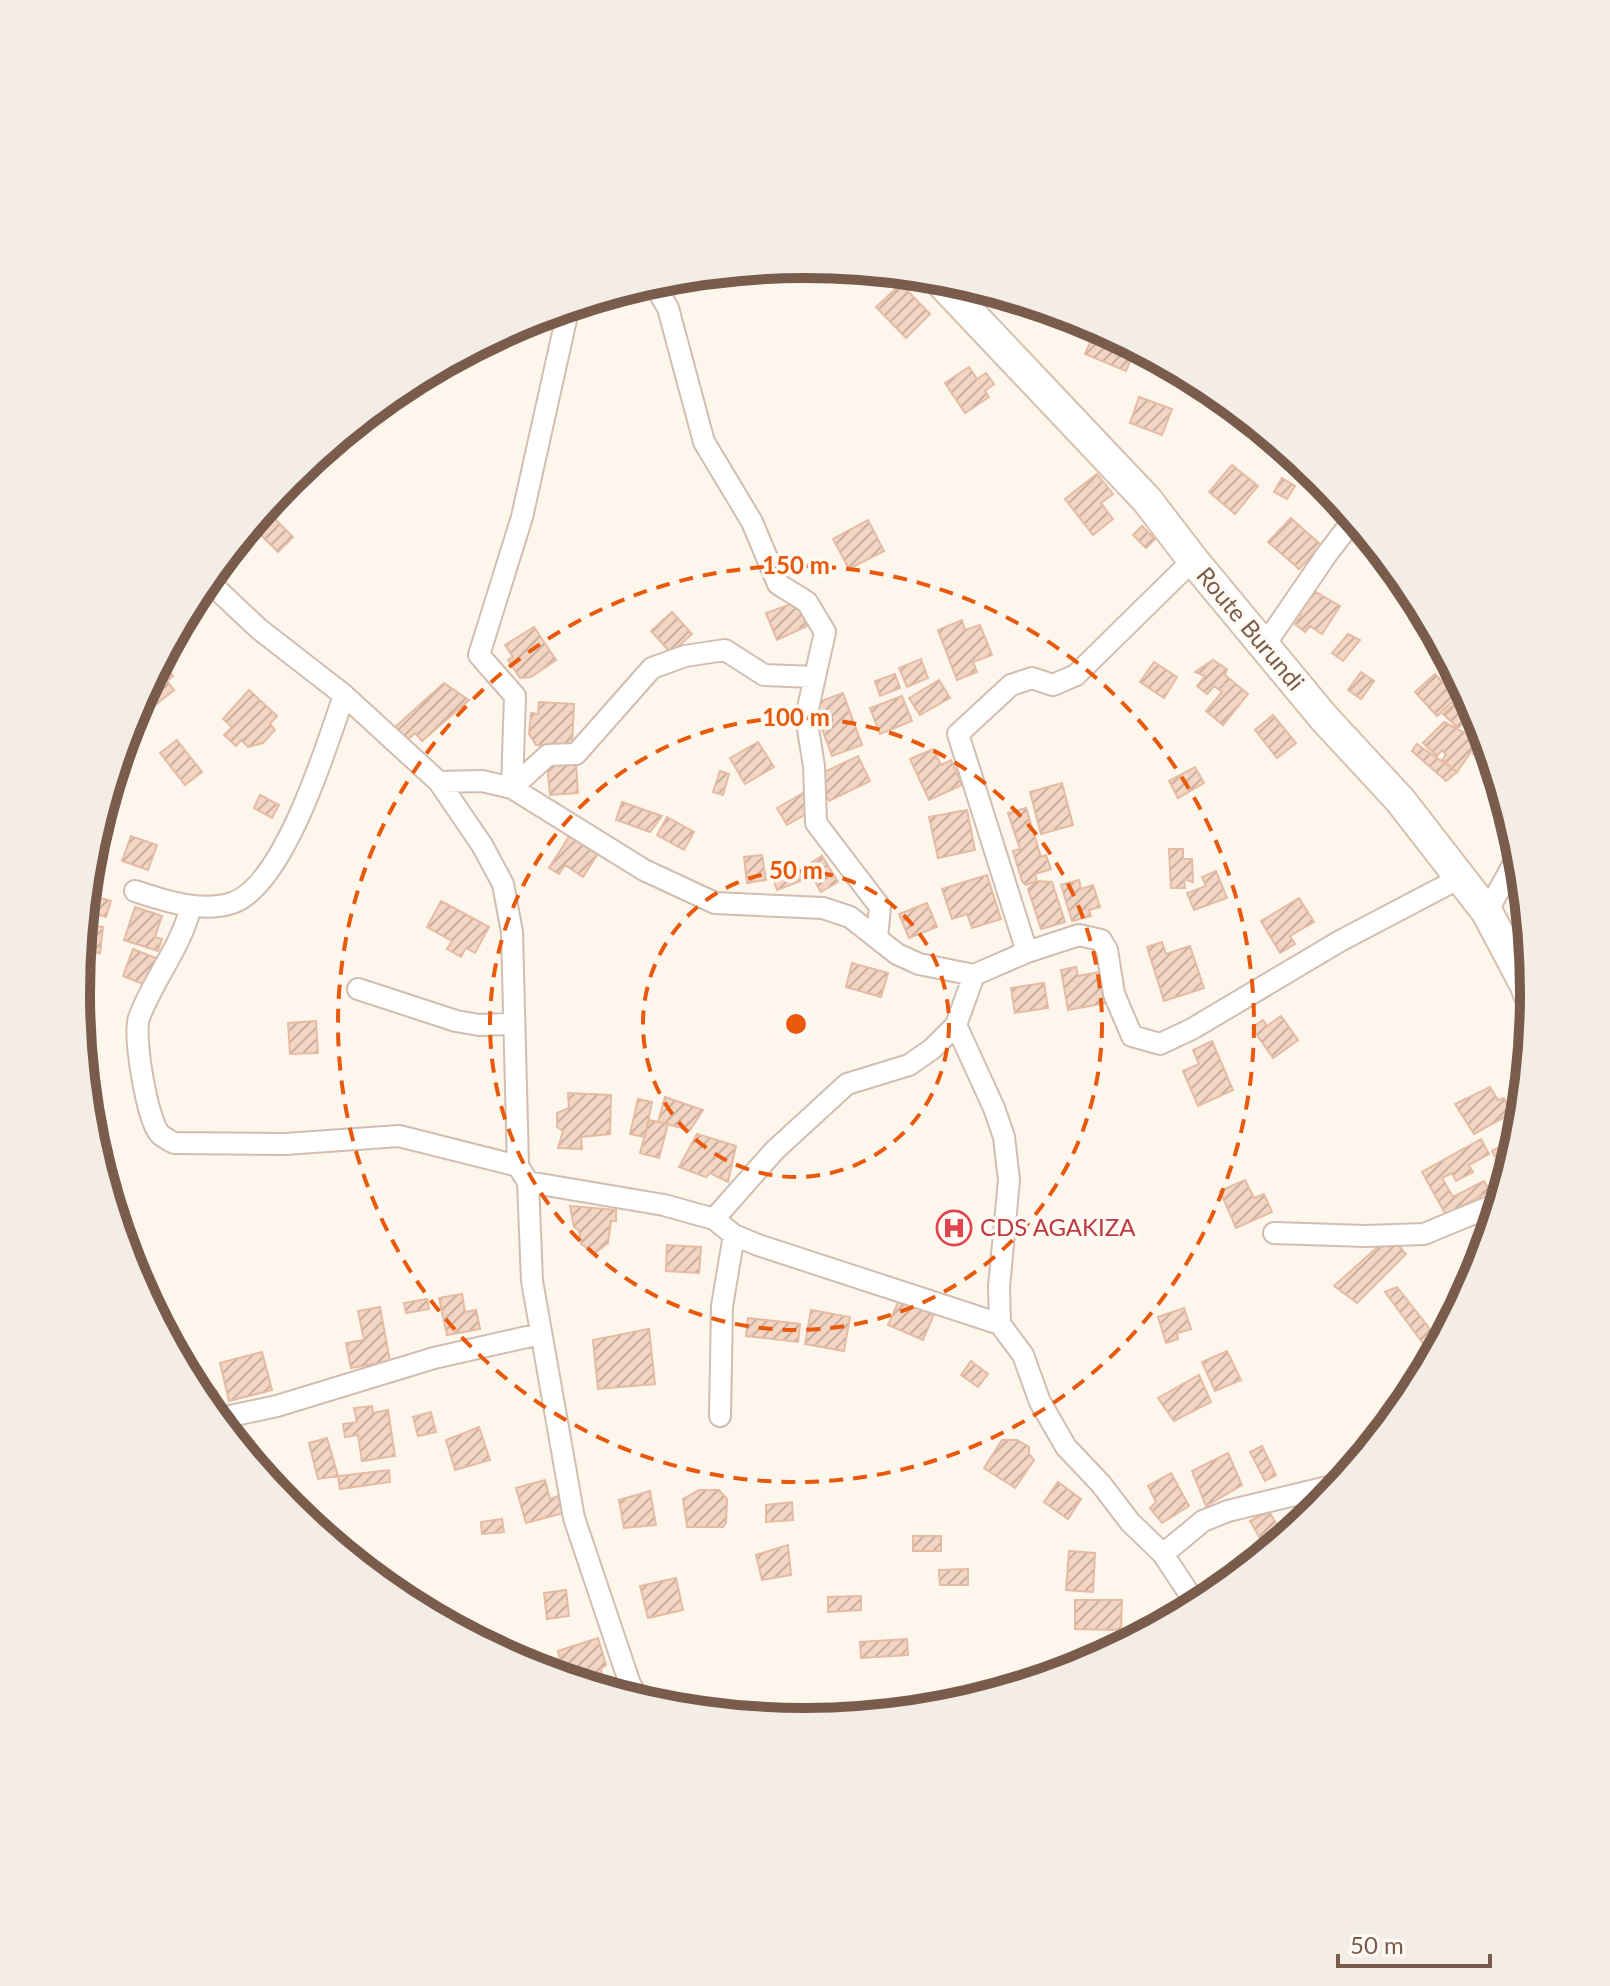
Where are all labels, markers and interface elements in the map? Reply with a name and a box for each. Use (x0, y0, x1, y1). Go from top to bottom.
text: 150 m (762, 550, 830, 579)
street label: Route Burundi (1191, 561, 1311, 696)
text: 100 m (762, 702, 830, 731)
text: 50 m (769, 855, 823, 884)
centre of rings (782, 1010, 810, 1038)
hospital icon: CDS AGAKIZA (935, 1209, 973, 1247)
place label: CDS AGAKIZA (980, 1212, 1136, 1241)
scale bar (1338, 1918, 1490, 1968)
text: 50 m (1350, 1930, 1404, 1959)

